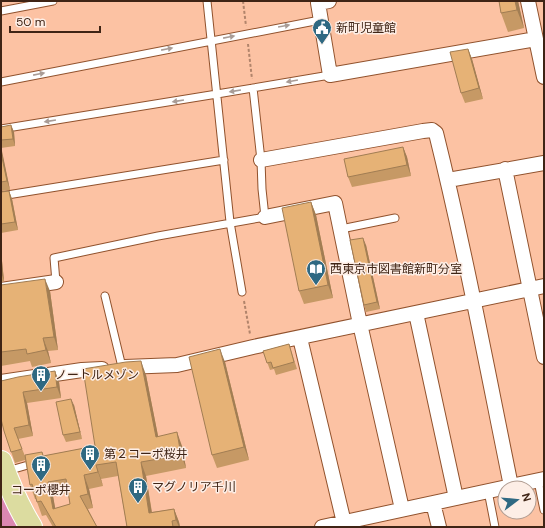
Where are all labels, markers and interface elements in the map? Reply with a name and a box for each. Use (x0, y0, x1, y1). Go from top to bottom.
scale bar (10, 8, 100, 34)
text: 50 m (16, 14, 45, 30)
public building icon: 新町児童館 (311, 17, 333, 45)
place label: 新町児童館 (336, 20, 396, 36)
one-way arrow (278, 23, 290, 29)
one-way arrow (223, 33, 236, 39)
one-way arrow (161, 46, 173, 52)
one-way arrow (33, 71, 45, 77)
one-way arrow (286, 79, 298, 85)
one-way arrow (229, 89, 241, 95)
one-way arrow (172, 98, 184, 104)
one-way arrow (44, 118, 56, 124)
library icon: 西東京市図書館新町分室 (305, 258, 327, 286)
place label: 西東京市図書館新町分室 (330, 261, 462, 277)
building icon: ノートルメゾン (30, 364, 52, 392)
place label: ノートルメゾン (55, 367, 139, 383)
building icon: 第２コーポ桜井 (79, 443, 101, 471)
place label: 第２コーポ桜井 (104, 446, 188, 462)
building icon: コーポ櫻井 (30, 454, 52, 482)
building icon: マグノリア千川 (127, 476, 149, 504)
place label: マグノリア千川 (152, 479, 236, 495)
north arrow (497, 480, 537, 520)
place label: コーポ櫻井 (11, 482, 71, 498)
text: N (519, 491, 534, 503)

